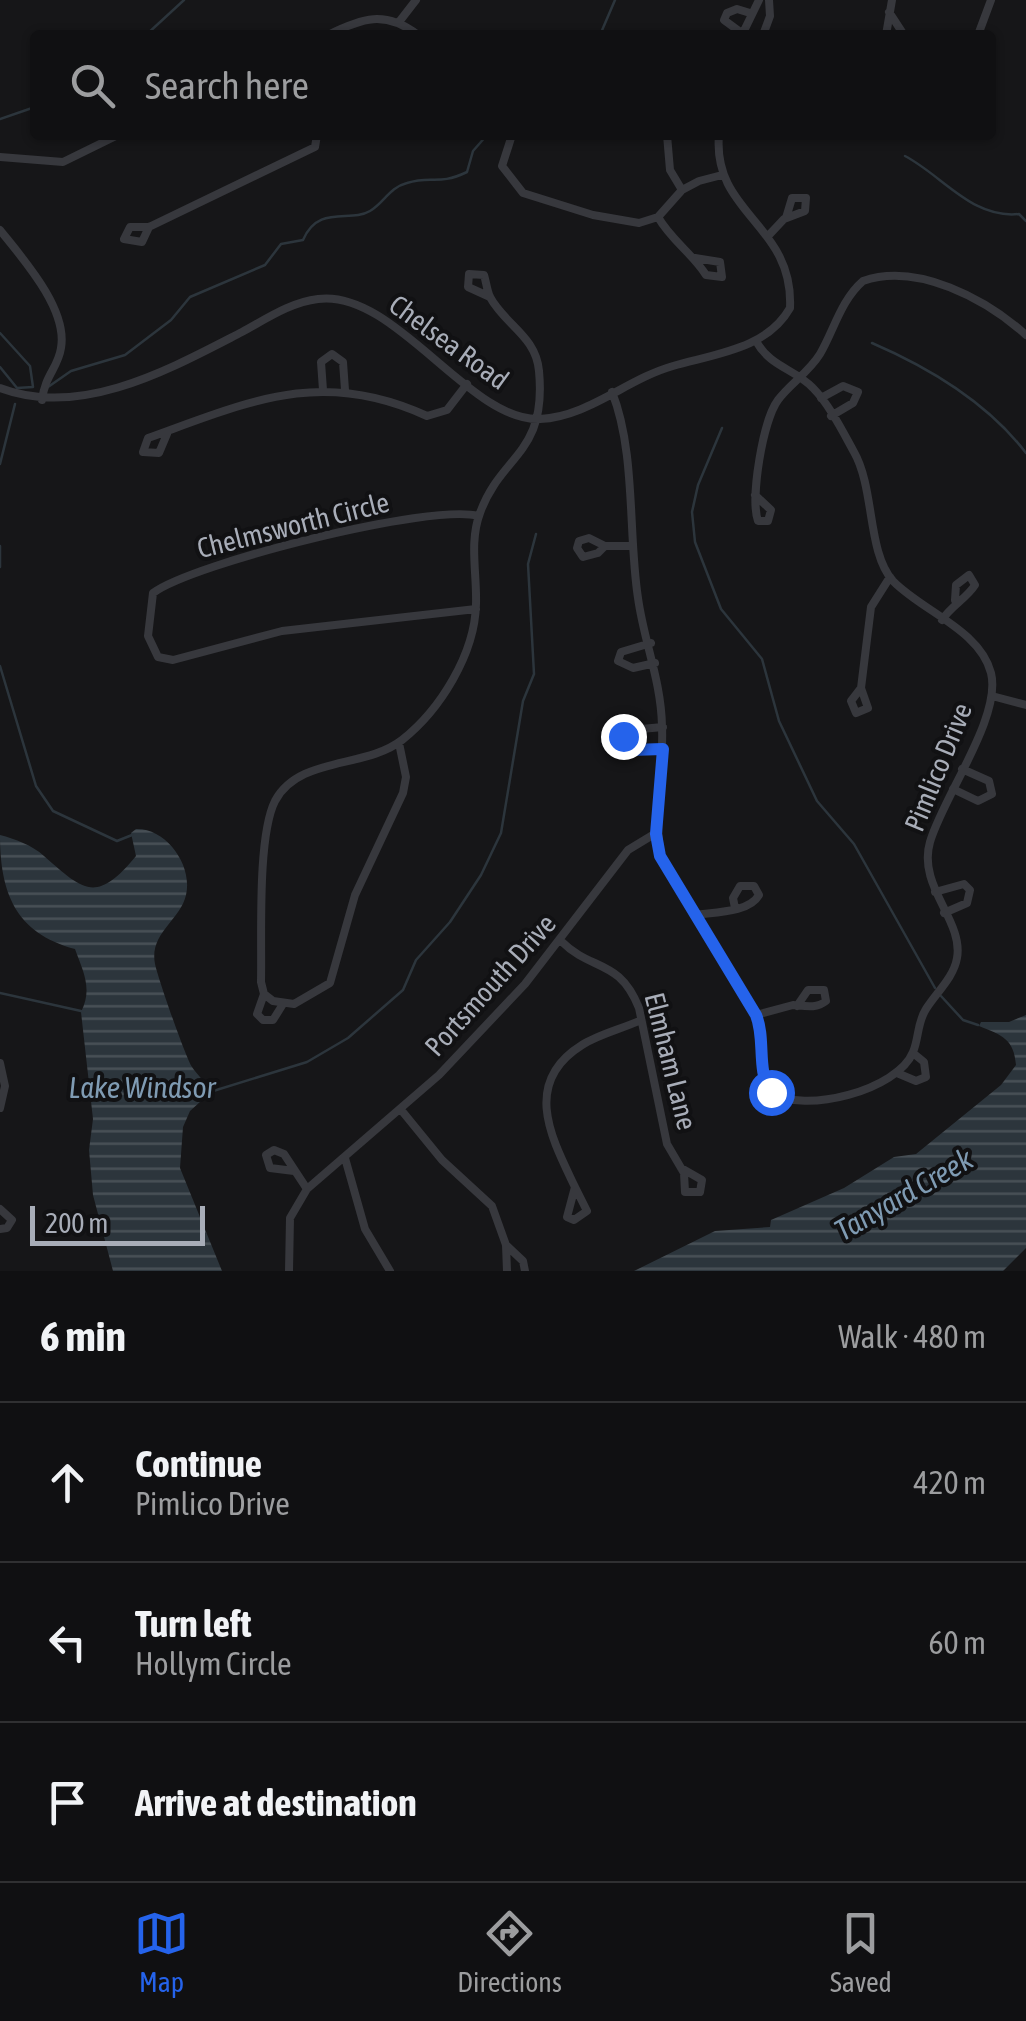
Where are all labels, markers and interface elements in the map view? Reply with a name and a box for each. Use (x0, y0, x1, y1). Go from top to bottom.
search box (30, 30, 996, 140)
icon: search (65, 58, 120, 113)
text: Search here (145, 64, 309, 107)
street label: Chelsea Road (383, 288, 515, 396)
street label: Chelmsworth Circle (194, 486, 392, 564)
street label: Pimlico Drive (898, 698, 978, 836)
route end (601, 714, 647, 760)
street label: Portsmouth Drive (418, 908, 562, 1062)
street label: Elmham Lane (639, 989, 703, 1133)
water label: Lake Windsor (69, 1070, 217, 1104)
route start (749, 1070, 795, 1116)
water label: Tanyard Creek (829, 1141, 979, 1247)
scale bar (30, 1201, 205, 1246)
text: 200 m (45, 1207, 108, 1239)
text: 6 min (40, 1312, 126, 1360)
text: Walk · 480 m (838, 1318, 986, 1355)
text: Continue (135, 1442, 262, 1485)
icon: ahead (40, 1455, 95, 1510)
text: 420 m (913, 1464, 986, 1501)
text: Pimlico Drive (135, 1485, 290, 1522)
text: Turn left (135, 1602, 251, 1645)
icon: left (40, 1615, 95, 1670)
text: 60 m (928, 1624, 986, 1661)
text: Hollym Circle (135, 1645, 292, 1682)
icon: arrive (40, 1775, 95, 1830)
text: Arrive at destination (135, 1781, 417, 1824)
tab: Map (134, 1906, 189, 1998)
tab: Directions (457, 1906, 562, 1998)
tab: Saved (830, 1906, 892, 1998)

